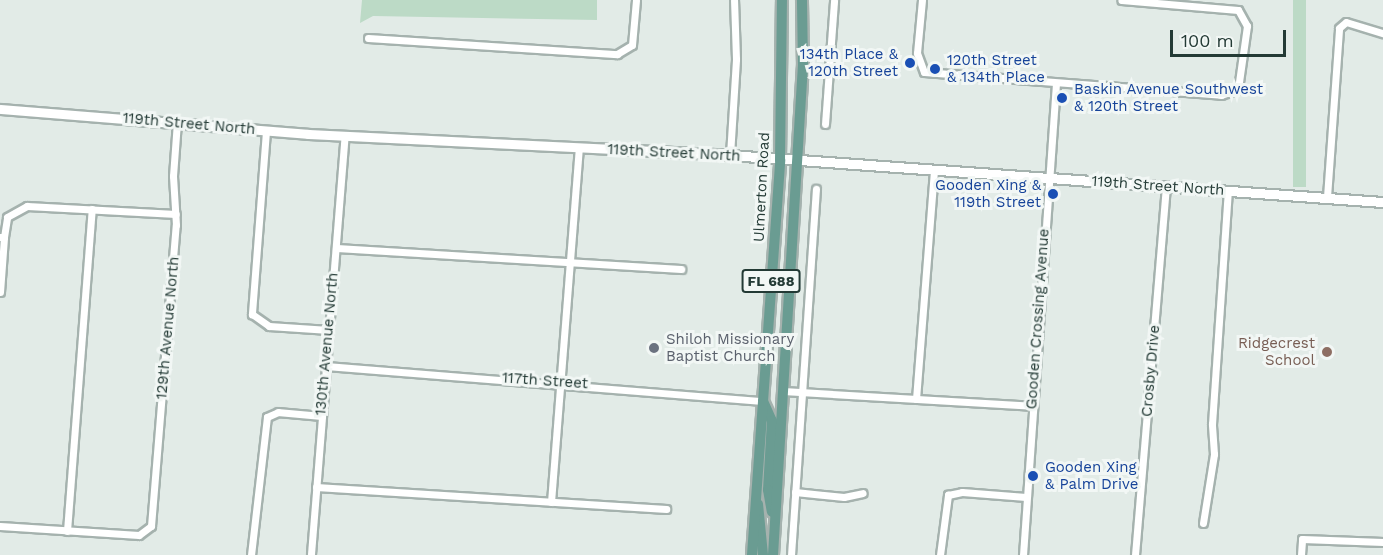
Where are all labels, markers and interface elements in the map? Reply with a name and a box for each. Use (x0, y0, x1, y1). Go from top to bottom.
scale bar (1173, 18, 1288, 56)
text: 100 m (1181, 30, 1234, 51)
place label: 134th Place & 120th Street (800, 45, 898, 80)
place label: 120th Street & 134th Place (947, 51, 1045, 86)
marker: 134th Place & 120th Street (903, 56, 917, 70)
marker: 120th Street & 134th Place (928, 62, 942, 76)
place label: Baskin Avenue Southwest & 120th Street (1074, 80, 1264, 115)
marker: Baskin Avenue Southwest & 120th Street (1055, 91, 1069, 105)
street label: 119th Street North (122, 109, 256, 139)
street label: Ulmerton Road (750, 132, 774, 242)
street label: 119th Street North (607, 141, 741, 165)
street label: 119th Street North (1091, 172, 1225, 200)
place label: Gooden Xing & 119th Street (935, 176, 1041, 211)
marker: Gooden Xing & 119th Street (1046, 187, 1060, 201)
street label: Gooden Crossing Avenue (1023, 228, 1053, 410)
street label: 129th Avenue North (153, 256, 183, 400)
road number: FL 688 (741, 270, 801, 292)
street label: 130th Avenue North (312, 272, 342, 416)
street label: Crosby Drive (1138, 324, 1164, 418)
place label: Shiloh Missionary Baptist Church (666, 330, 794, 365)
place label: Ridgecrest School (1238, 334, 1315, 369)
marker: Shiloh Missionary Baptist Church (647, 341, 661, 355)
marker: Ridgecrest School (1320, 345, 1334, 359)
street label: 117th Street (502, 369, 588, 393)
place label: Gooden Xing & Palm Drive (1045, 458, 1138, 493)
marker: Gooden Xing & Palm Drive (1026, 469, 1040, 483)

